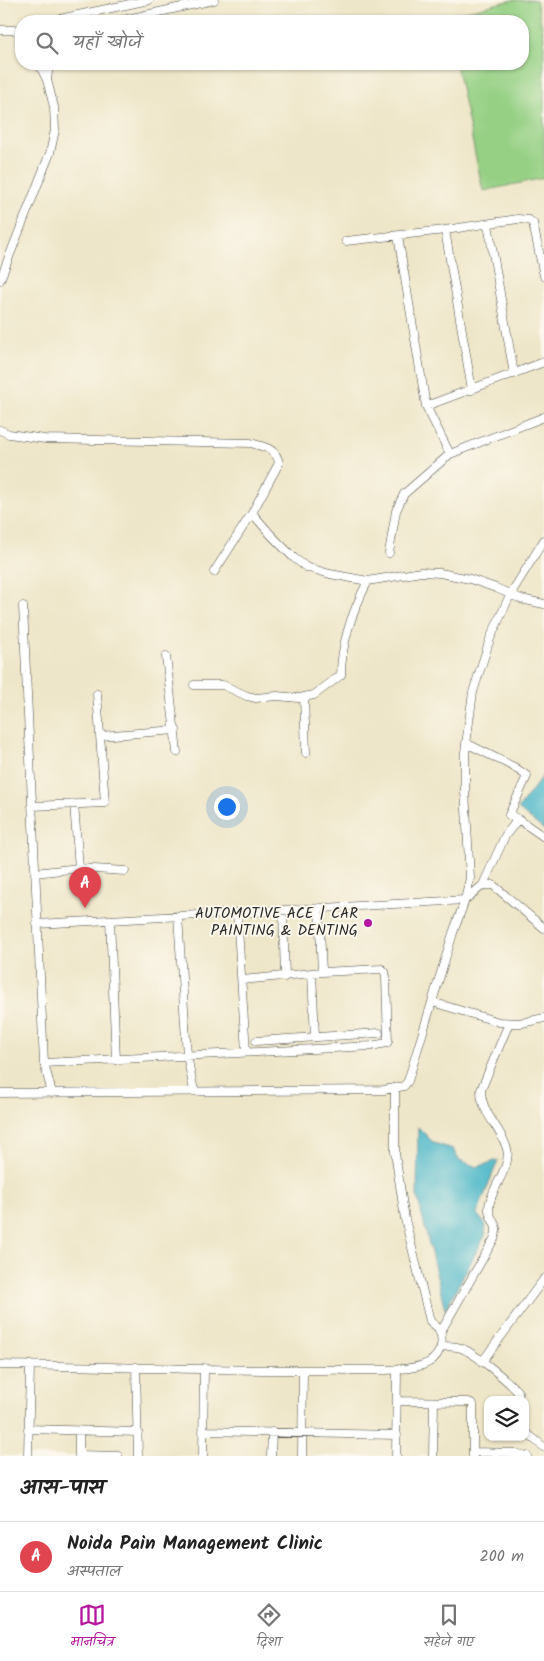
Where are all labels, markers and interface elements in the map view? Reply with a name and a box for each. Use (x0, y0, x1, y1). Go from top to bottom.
search box (15, 15, 529, 70)
text: यहाँ खोजें (73, 28, 142, 58)
icon: search (33, 29, 61, 57)
your location (214, 794, 240, 820)
pin: A (69, 867, 101, 908)
place label: AUTOMOTIVE ACE | CAR PAINTING & DENTING (195, 902, 358, 943)
marker: AUTOMOTIVE ACE | CAR PAINTING & DENTING (362, 917, 374, 929)
map controls (484, 1396, 529, 1441)
button: layers (484, 1396, 529, 1441)
text: आस-पास (20, 1472, 104, 1505)
text: Noida Pain Management Clinic (67, 1529, 323, 1559)
text: A (31, 1544, 41, 1569)
text: 200 m (480, 1544, 524, 1569)
text: अस्पताल (67, 1559, 121, 1584)
tab: मानचित्र (70, 1601, 114, 1653)
tab: दिशा (255, 1601, 283, 1653)
tab: सहेजे गए (424, 1601, 474, 1653)

